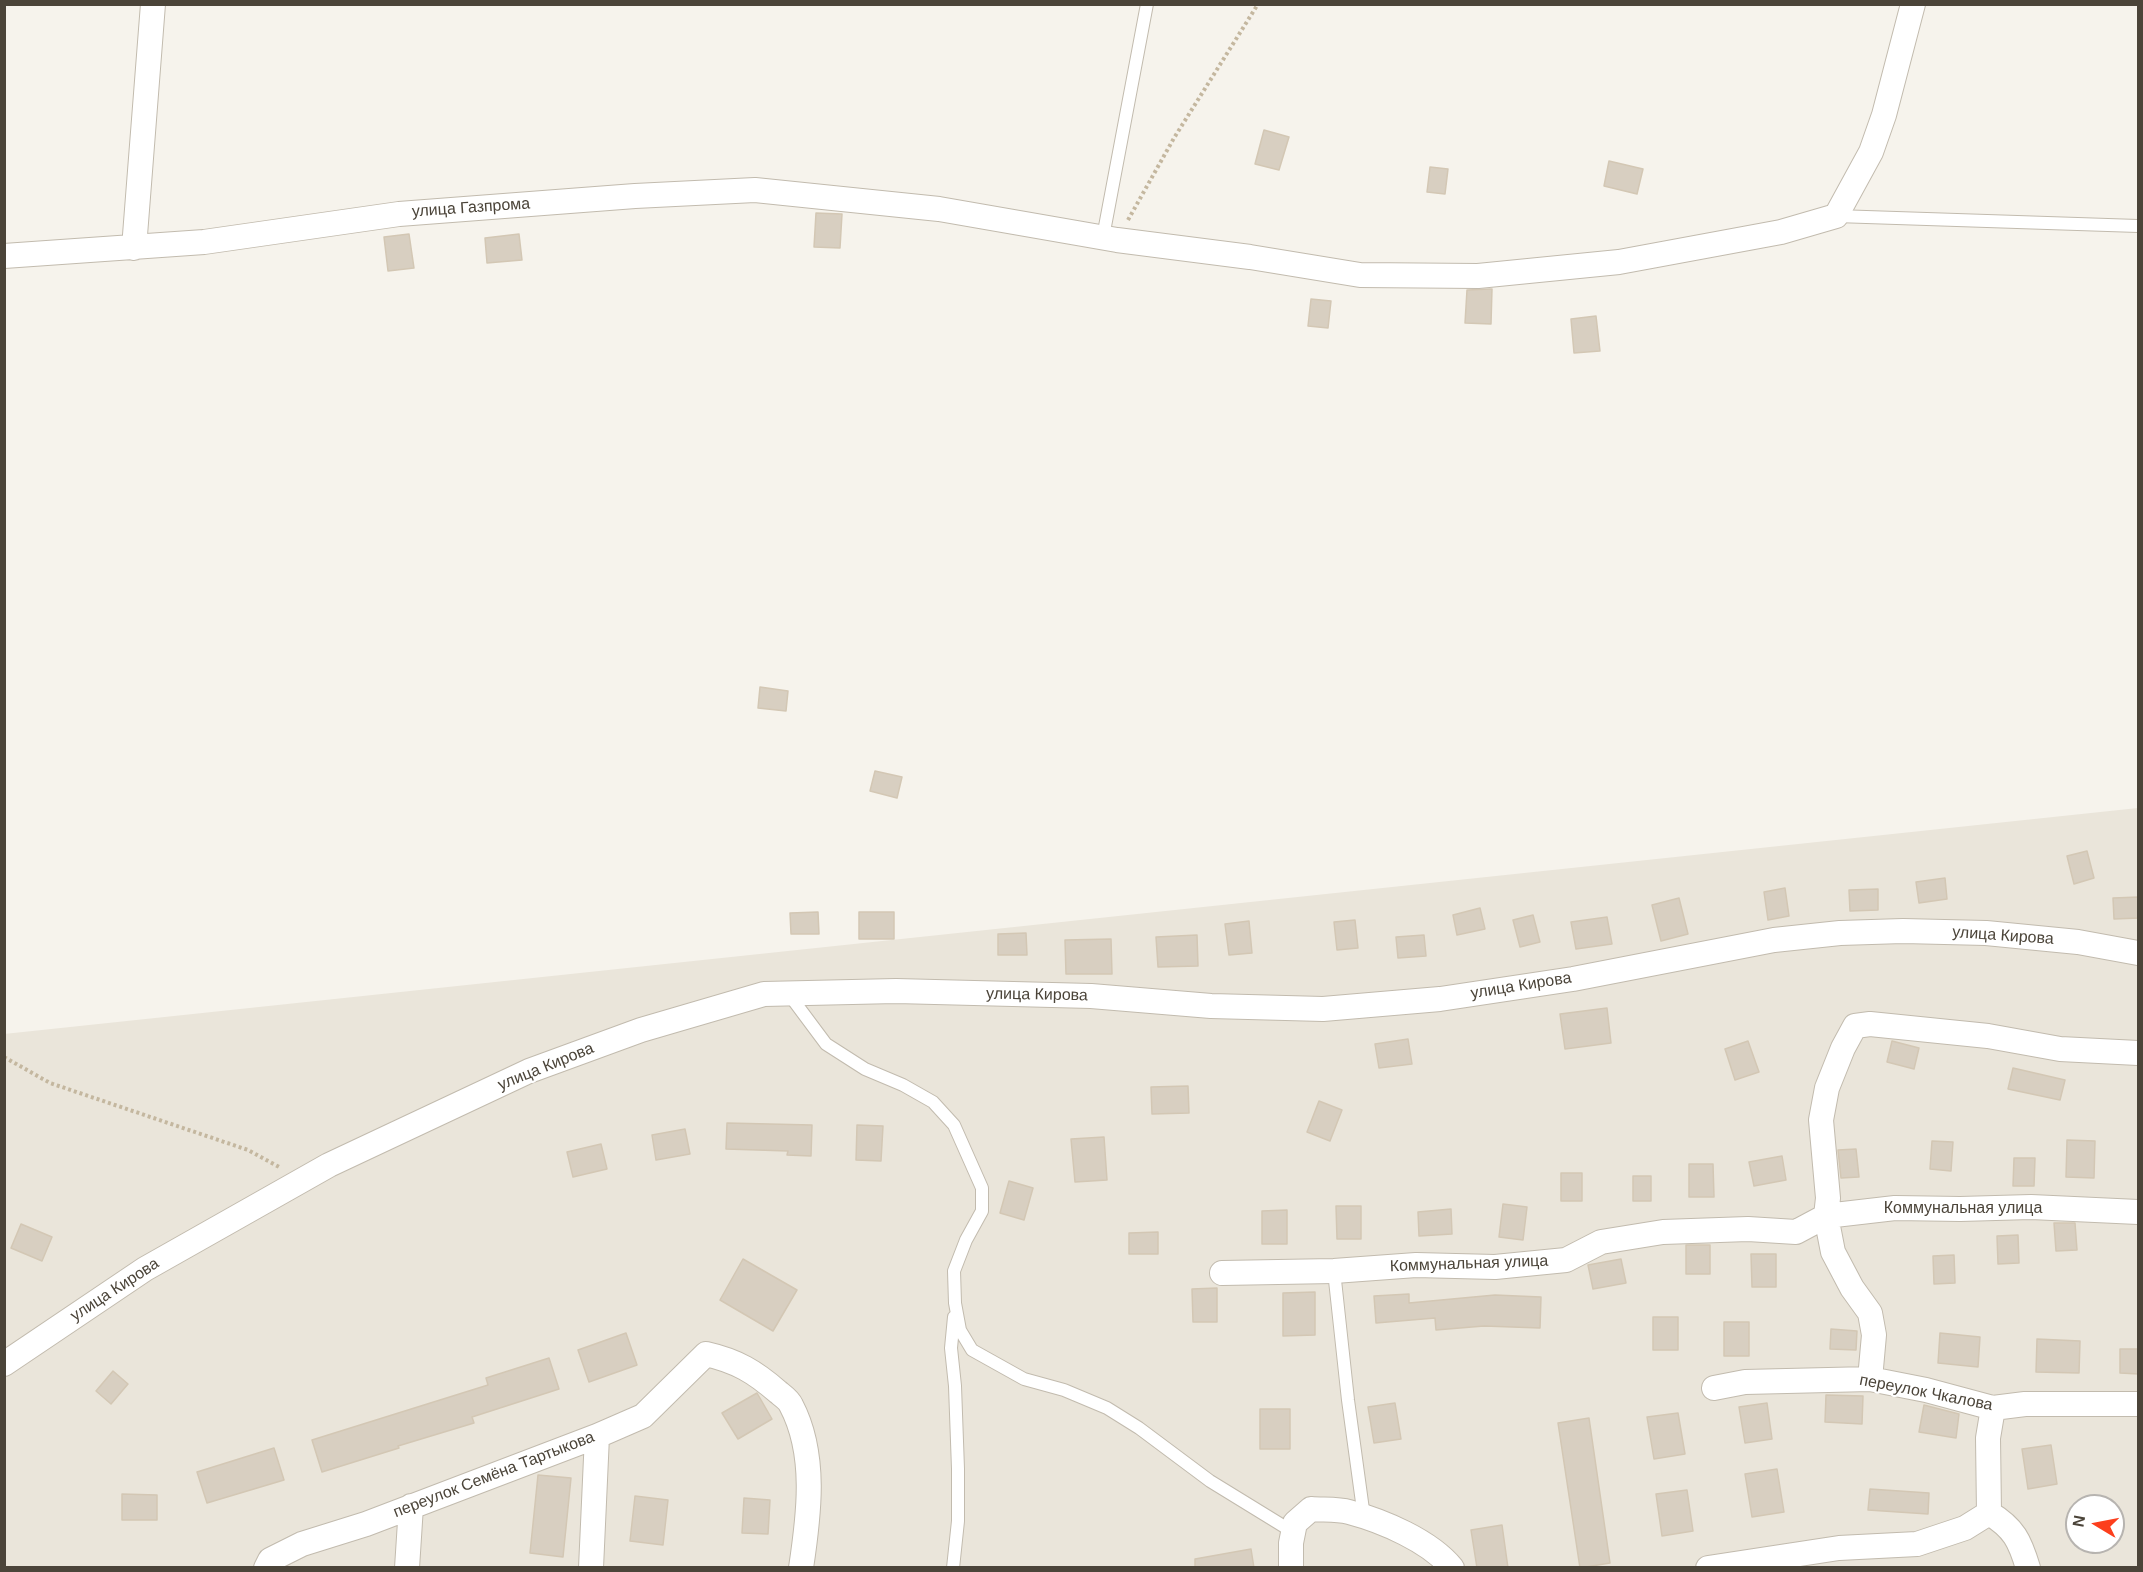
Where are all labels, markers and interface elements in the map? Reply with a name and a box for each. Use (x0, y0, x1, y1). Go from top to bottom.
street label: улица Газпрома (411, 194, 531, 222)
street label: улица Кирова (1952, 923, 2054, 949)
street label: улица Кирова (1469, 969, 1573, 1003)
street label: улица Кирова (986, 985, 1088, 1005)
street label: улица Кирова (495, 1039, 597, 1095)
street label: Коммунальная улица (1884, 1199, 2042, 1219)
street label: Коммунальная улица (1389, 1252, 1549, 1276)
street label: улица Кирова (67, 1254, 163, 1326)
street label: переулок Чкалова (1858, 1371, 1994, 1415)
street label: переулок Семёна Тартыкова (391, 1428, 597, 1522)
north arrow (2065, 1494, 2125, 1554)
text: N (2069, 1514, 2088, 1528)

